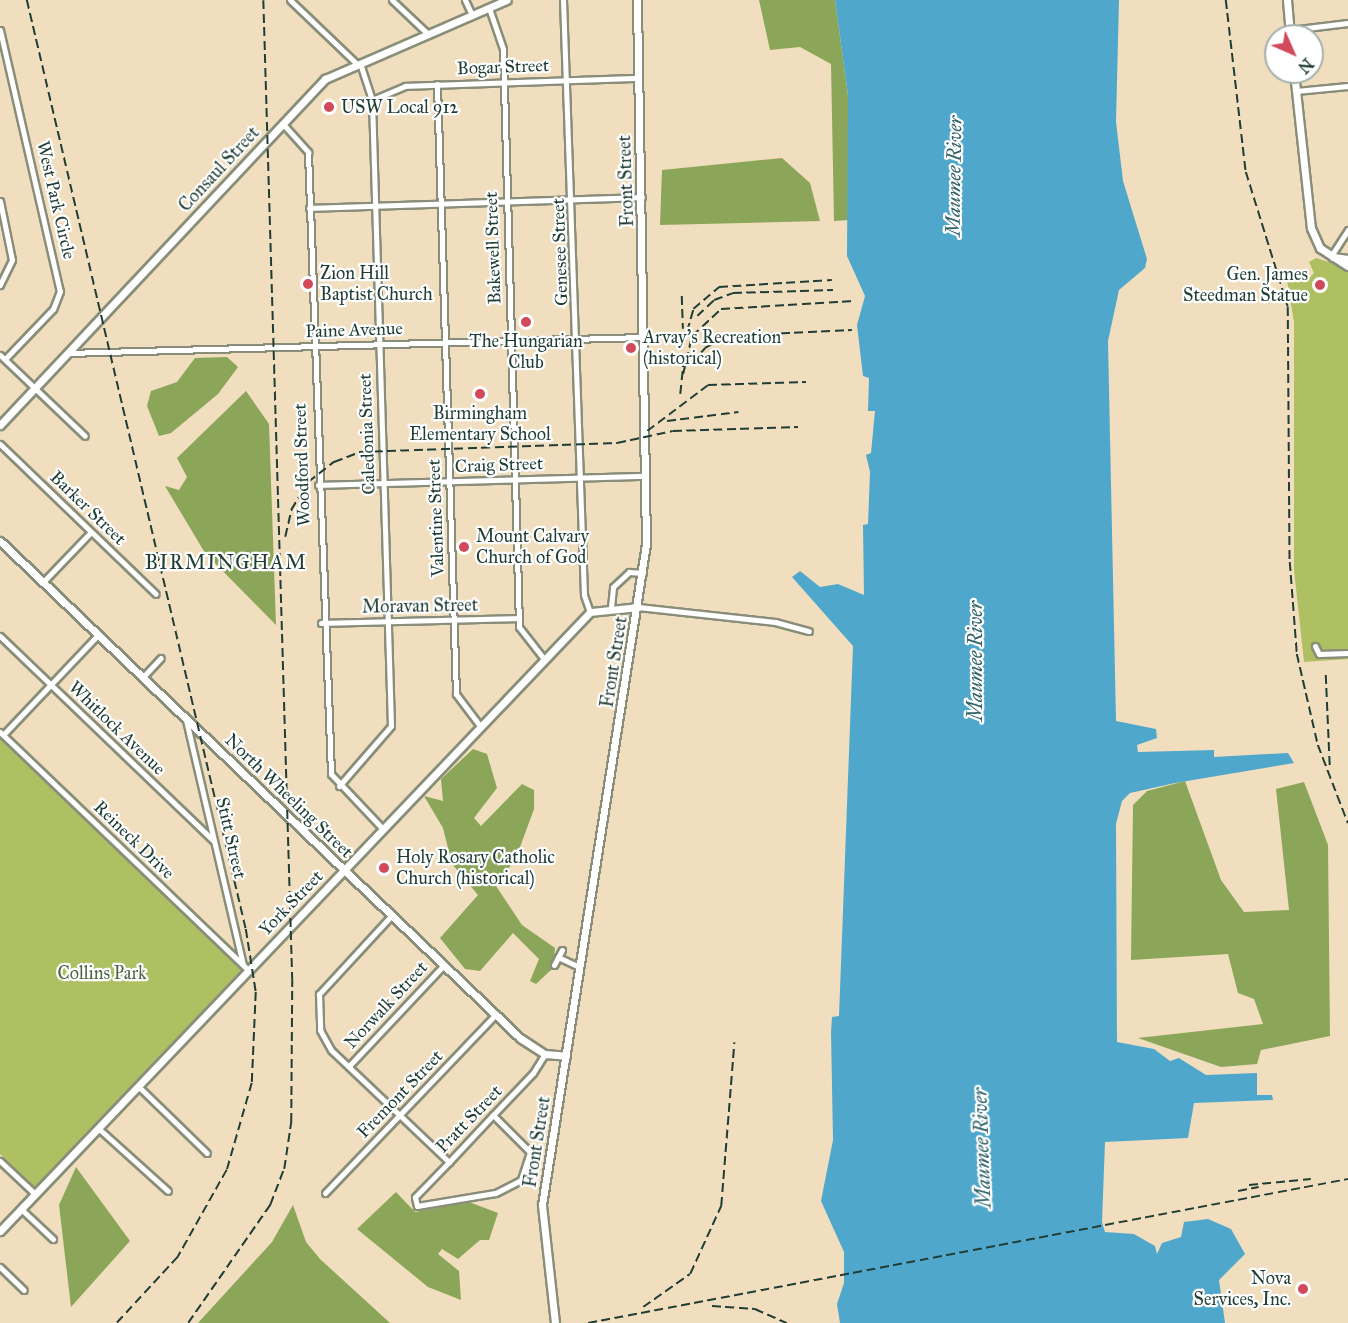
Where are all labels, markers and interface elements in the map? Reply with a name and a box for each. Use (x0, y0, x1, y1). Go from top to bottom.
north arrow (1264, 24, 1324, 84)
text: N (1294, 54, 1317, 77)
street label: Bogar Street (456, 55, 550, 79)
place label: USW Local 912 (341, 96, 458, 118)
marker: USW Local 912 (322, 100, 336, 114)
water label: Maumee River (941, 116, 967, 236)
street label: Consaul Street (174, 122, 264, 216)
street label: Front Street (614, 135, 638, 227)
street label: West Park Circle (32, 139, 80, 261)
street label: Bakewell Street (480, 191, 506, 305)
street label: Genesee Street (547, 198, 573, 306)
place label: Zion Hill Baptist Church (320, 263, 433, 306)
place label: Gen. James Steedman Statue (1183, 264, 1308, 306)
marker: Zion Hill Baptist Church (301, 277, 315, 291)
marker: Gen. James Steedman Statue (1313, 278, 1327, 292)
marker: The Hungarian Club (519, 315, 533, 329)
street label: Paine Avenue (305, 318, 403, 342)
place label: Arvay's Recreation (historical) (643, 327, 781, 370)
place label: The Hungarian Club (469, 331, 583, 374)
marker: Arvay's Recreation (historical) (624, 341, 638, 355)
street label: Caledonia Street (354, 373, 380, 495)
marker: Birmingham Elementary School (473, 387, 487, 401)
street label: Woodford Street (289, 403, 315, 527)
place label: Birmingham Elementary School (409, 403, 551, 446)
street label: Craig Street (454, 453, 544, 477)
street label: Valentine Street (423, 459, 449, 577)
street label: Barker Street (46, 466, 130, 550)
place label: Mount Calvary Church of God (476, 526, 589, 568)
marker: Mount Calvary Church of God (457, 540, 471, 554)
district label: BIRMINGHAM (145, 550, 307, 574)
street label: Moravan Street (362, 594, 478, 618)
water label: Maumee River (963, 601, 987, 721)
street label: Front Street (596, 615, 632, 709)
street label: Whitlock Avenue (64, 676, 170, 780)
street label: North Wheeling Street (220, 729, 358, 863)
street label: Stitt Street (211, 795, 251, 881)
street label: Reineck Drive (89, 796, 179, 884)
place label: Holy Rosary Catholic Church (historical) (396, 847, 555, 890)
marker: Holy Rosary Catholic Church (historical) (377, 861, 391, 875)
street label: York Street (254, 866, 328, 940)
street label: Norwalk Street (340, 957, 432, 1053)
park label: Collins Park (58, 962, 146, 984)
street label: Fremont Street (353, 1045, 447, 1143)
street label: Pratt Street (431, 1081, 507, 1157)
water label: Maumee River (968, 1088, 996, 1208)
street label: Front Street (519, 1095, 555, 1189)
place label: Nova Services, Inc. (1194, 1268, 1291, 1310)
marker: Nova Services, Inc. (1296, 1282, 1310, 1296)

